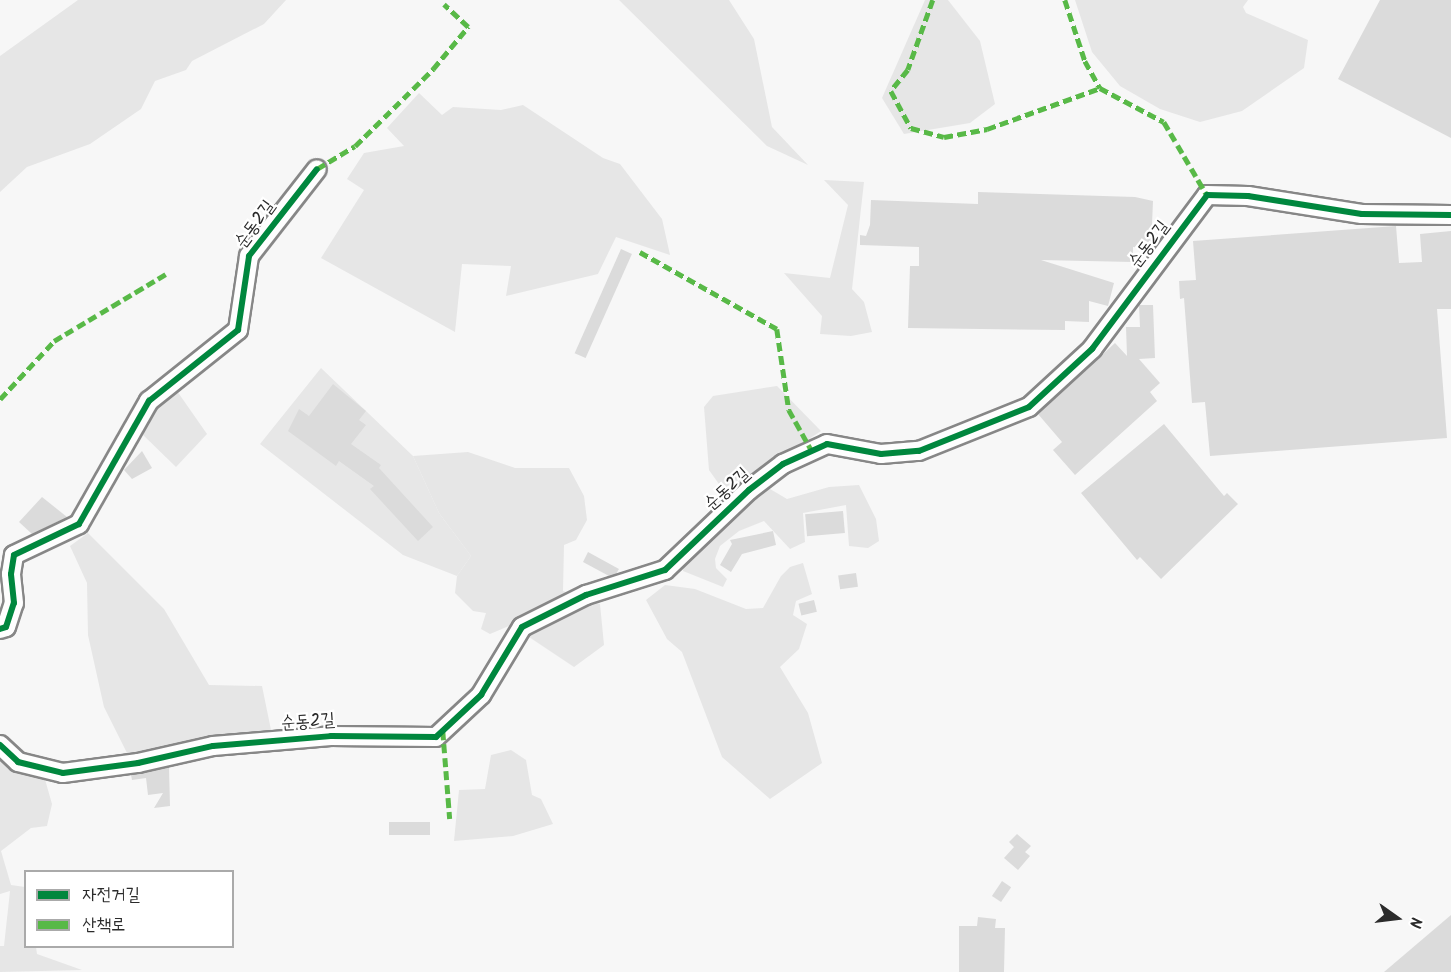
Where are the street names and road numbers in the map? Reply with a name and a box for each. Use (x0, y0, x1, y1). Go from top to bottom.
street label: 순동2길 (231, 197, 281, 253)
street label: 순동2길 (1125, 217, 1175, 273)
street label: 순동2길 (701, 464, 755, 516)
street label: 순동2길 (280, 710, 336, 736)

